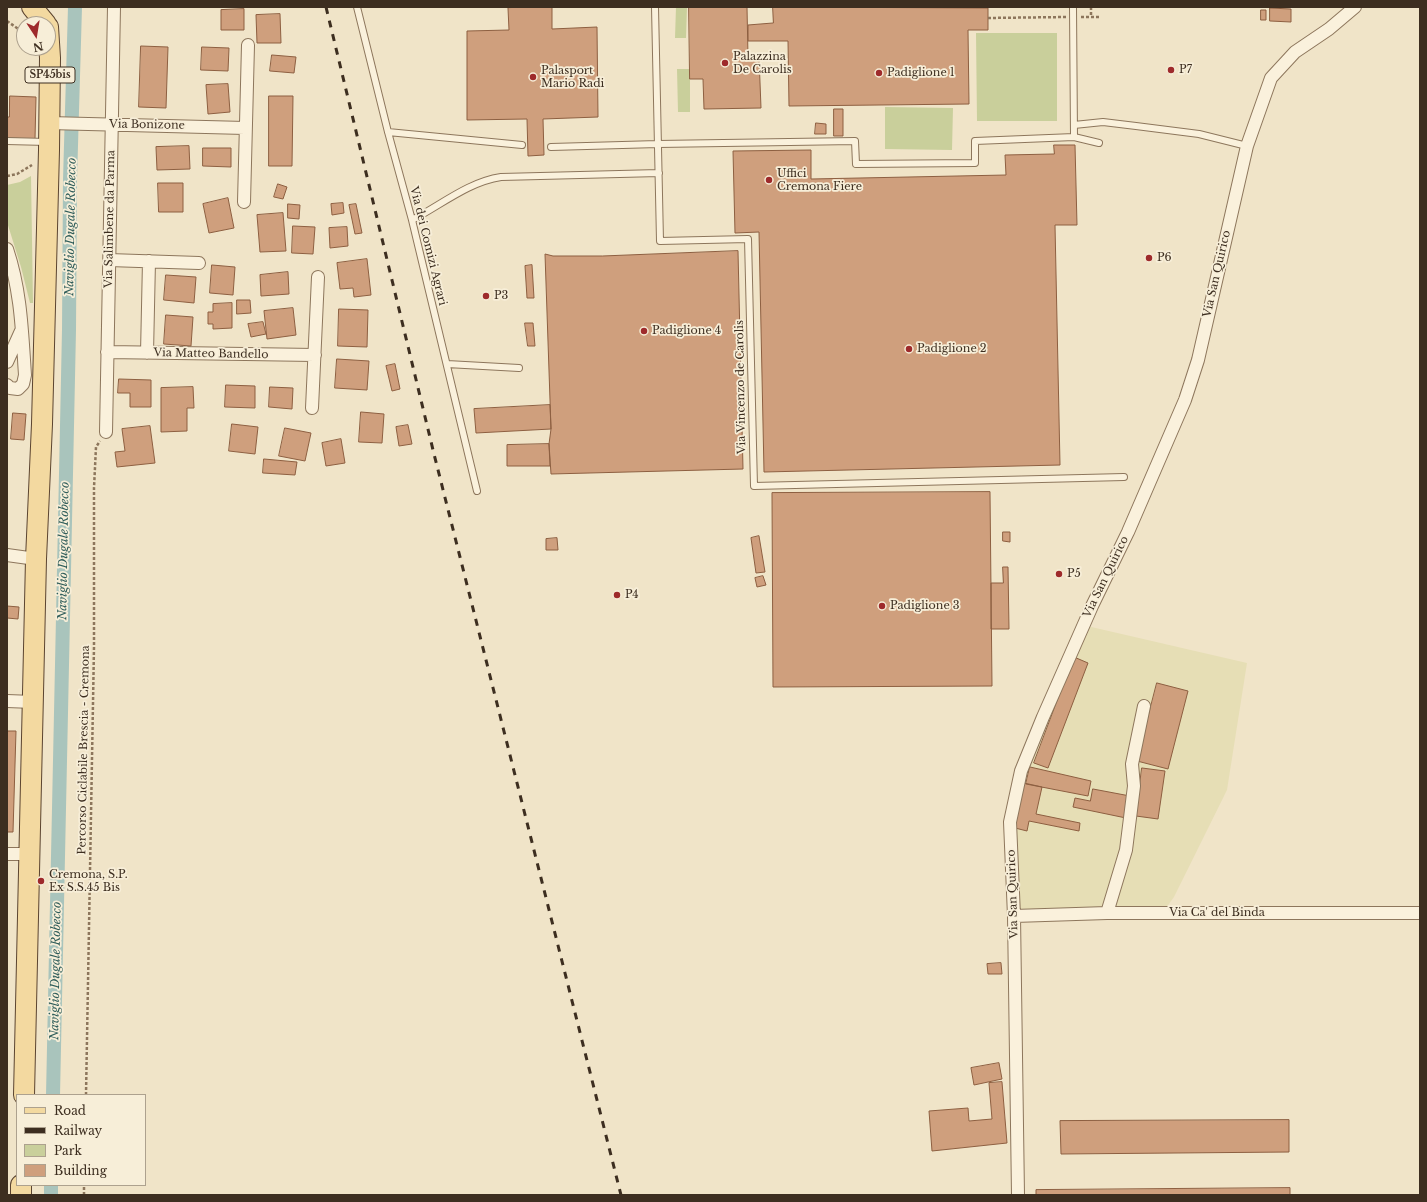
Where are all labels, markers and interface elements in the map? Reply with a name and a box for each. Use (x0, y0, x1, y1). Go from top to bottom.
north arrow (16, 16, 56, 56)
text: N (32, 39, 45, 55)
place label: Palazzina De Carolis (733, 50, 792, 76)
marker: Palazzina De Carolis (720, 58, 730, 68)
place label: P7 (1179, 63, 1192, 77)
place label: Palasport Mario Radi (541, 64, 604, 90)
marker: P7 (1166, 65, 1176, 75)
place label: Padiglione 1 (887, 66, 955, 80)
road number: SP45bis (25, 67, 75, 83)
marker: Padiglione 1 (874, 68, 884, 78)
marker: Palasport Mario Radi (528, 72, 538, 82)
street label: Via Bonizone (109, 118, 185, 132)
street label: Via Salimbene da Parma (102, 150, 118, 288)
water label: Naviglio Dugale Robecco (63, 158, 79, 296)
place label: Uffici Cremona Fiere (777, 167, 862, 193)
marker: Uffici Cremona Fiere (764, 175, 774, 185)
street label: Via dei Comizi Agrari (407, 185, 449, 307)
street label: Via San Quirico (1201, 229, 1233, 319)
place label: P6 (1157, 251, 1172, 265)
marker: P6 (1144, 253, 1154, 263)
place label: P3 (494, 289, 508, 303)
marker: P3 (481, 291, 491, 301)
street label: Via Vincenzo de Carolis (733, 320, 749, 454)
place label: Padiglione 4 (652, 324, 721, 338)
marker: Padiglione 4 (639, 326, 649, 336)
place label: Padiglione 2 (917, 342, 987, 356)
marker: Padiglione 2 (904, 344, 914, 354)
street label: Via Matteo Bandello (154, 346, 268, 362)
water label: Naviglio Dugale Robecco (56, 482, 72, 620)
street label: Via San Quirico (1081, 534, 1131, 620)
place label: P5 (1067, 567, 1081, 581)
marker: P5 (1054, 569, 1064, 579)
place label: P4 (625, 588, 639, 602)
marker: P4 (612, 590, 622, 600)
place label: Padiglione 3 (890, 599, 960, 613)
marker: Padiglione 3 (877, 601, 887, 611)
street label: Percorso Ciclabile Brescia - Cremona (76, 645, 92, 855)
street label: Via San Quirico (1005, 849, 1021, 939)
place label: Cremona, S.P. Ex S.S.45 Bis (49, 868, 128, 894)
marker: Cremona, S.P. Ex S.S.45 Bis (36, 876, 46, 886)
water label: Naviglio Dugale Robecco (48, 902, 64, 1040)
street label: Via Ca' del Binda (1169, 906, 1265, 920)
legend (16, 1094, 146, 1186)
text: Road (54, 1103, 86, 1118)
text: Railway (54, 1123, 102, 1138)
text: Park (54, 1143, 82, 1158)
text: Building (54, 1163, 107, 1178)

